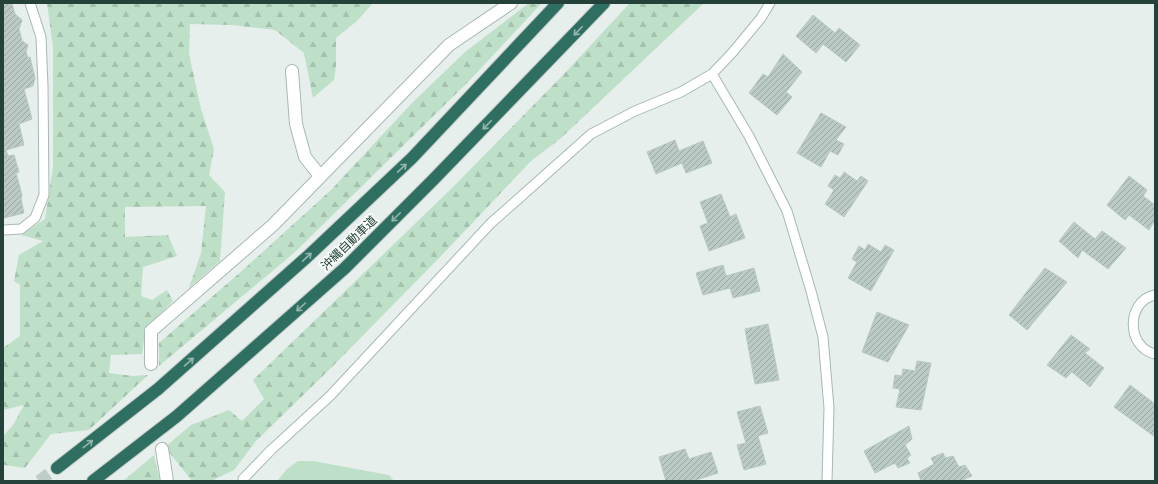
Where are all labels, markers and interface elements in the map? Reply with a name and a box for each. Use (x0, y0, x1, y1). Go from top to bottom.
one-way arrow (573, 26, 582, 36)
one-way arrow (482, 120, 492, 130)
one-way arrow (397, 163, 407, 173)
one-way arrow (391, 212, 401, 222)
street label: 沖縄自動車道 (318, 213, 379, 272)
one-way arrow (302, 252, 312, 262)
one-way arrow (296, 302, 307, 311)
one-way arrow (184, 357, 194, 366)
one-way arrow (83, 439, 94, 448)

